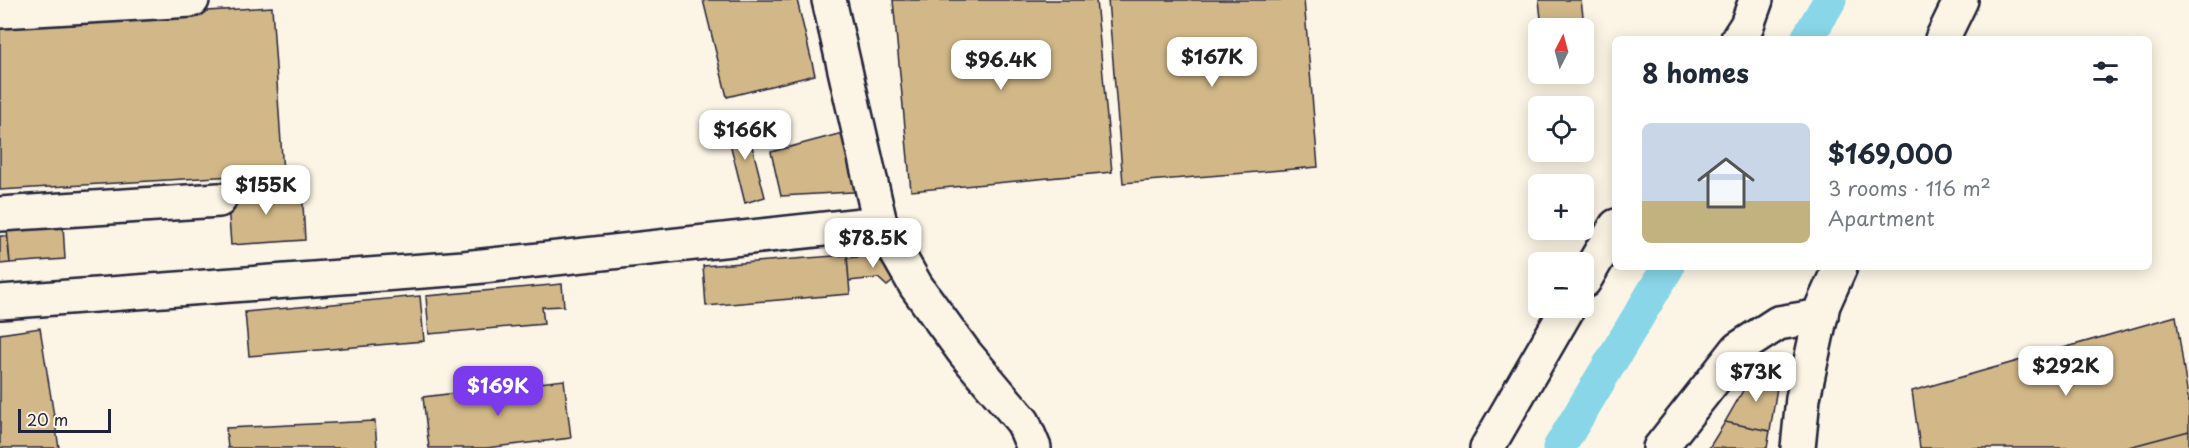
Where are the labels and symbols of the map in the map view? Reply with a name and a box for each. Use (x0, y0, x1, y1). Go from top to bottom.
north arrow (1528, 18, 1594, 84)
pin: $167K (1170, 37, 1254, 88)
pin: $96.4K (952, 40, 1050, 91)
pin: $166K (703, 110, 787, 161)
pin: $155K (224, 165, 308, 216)
pin: $78.5K (824, 218, 922, 269)
pin: $292K (2024, 346, 2108, 397)
pin: $73K (1720, 352, 1792, 403)
pin: $169K (456, 366, 540, 417)
scale bar (18, 406, 111, 434)

